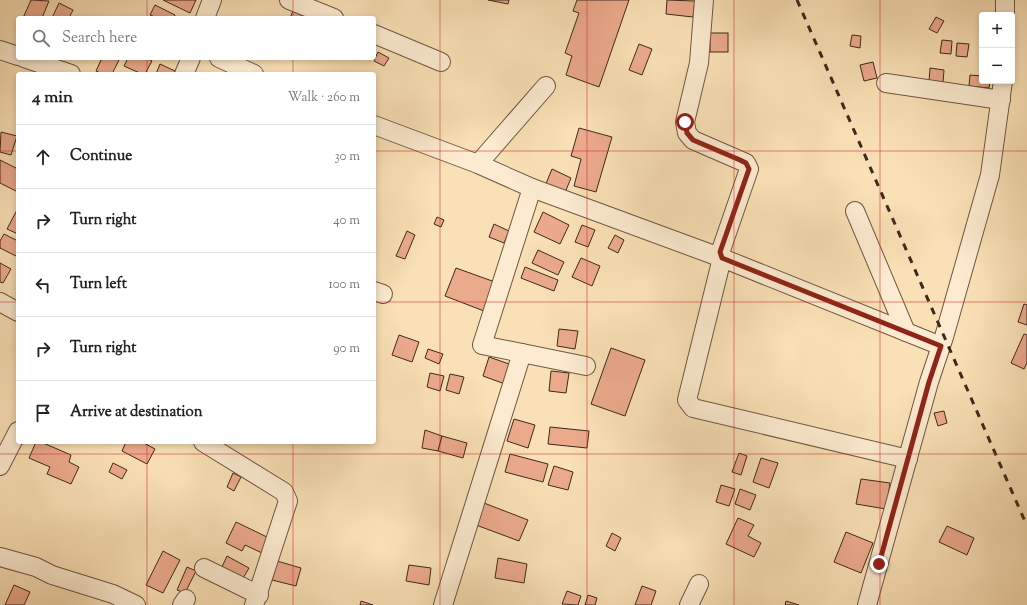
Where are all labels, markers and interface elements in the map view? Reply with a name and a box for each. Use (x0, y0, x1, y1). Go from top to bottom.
map controls (979, 12, 1015, 84)
button: + (979, 12, 1015, 48)
search box (16, 16, 376, 60)
icon: search (30, 27, 52, 49)
text: Search here (62, 28, 137, 49)
button: − (979, 48, 1015, 84)
text: 4 min (32, 86, 73, 110)
text: Walk · 260 m (288, 89, 360, 107)
route start (676, 113, 694, 131)
icon: ahead (32, 146, 54, 168)
text: Continue (70, 146, 132, 167)
text: 30 m (334, 148, 360, 166)
icon: right (32, 210, 54, 232)
text: Turn right (70, 210, 136, 231)
text: 40 m (333, 212, 360, 230)
icon: left (32, 274, 54, 296)
text: Turn left (70, 274, 127, 295)
text: 100 m (328, 276, 360, 294)
icon: right (32, 338, 54, 360)
text: Turn right (70, 338, 136, 359)
text: 90 m (333, 340, 360, 358)
icon: arrive (32, 402, 54, 424)
text: Arrive at destination (70, 402, 203, 423)
route end (870, 555, 888, 573)

